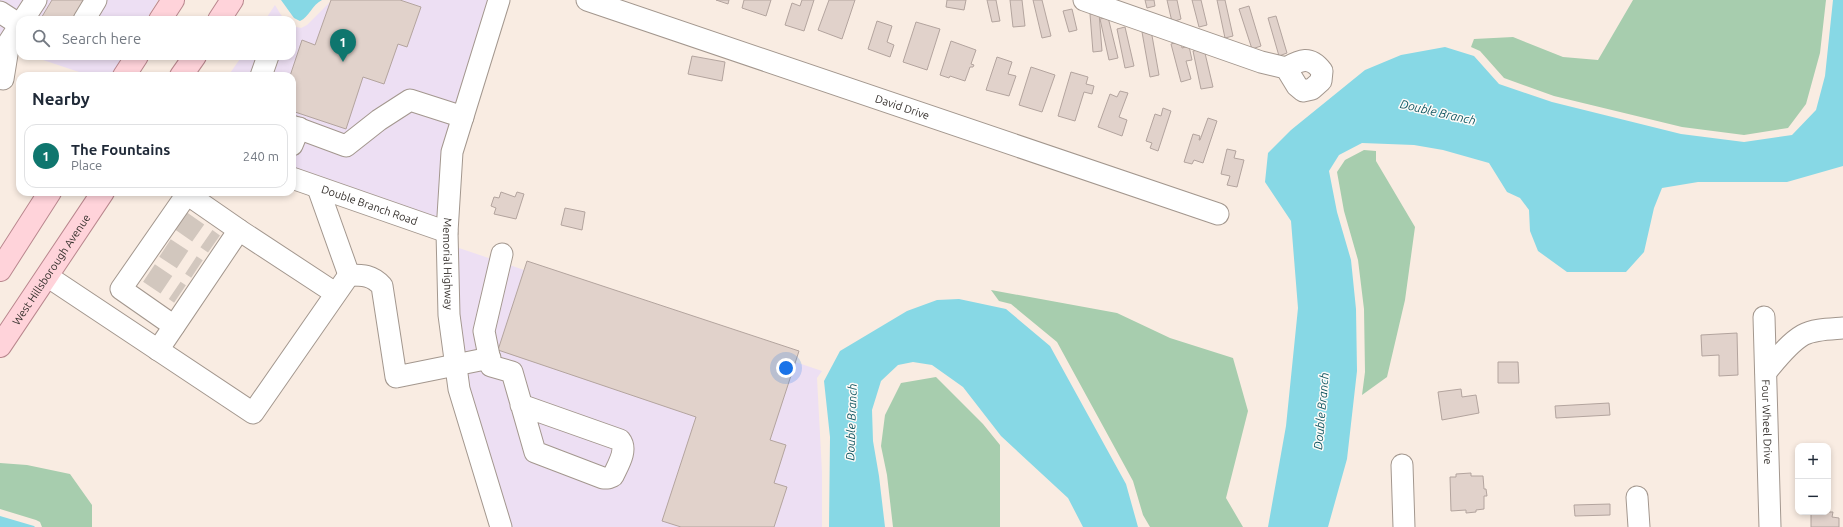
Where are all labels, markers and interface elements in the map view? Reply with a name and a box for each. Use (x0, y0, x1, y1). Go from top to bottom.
search box (16, 16, 296, 60)
icon: search (30, 27, 52, 49)
pin: 1 (330, 29, 356, 62)
text: Search here (62, 30, 141, 47)
text: Nearby (32, 89, 90, 108)
street label: David Drive (874, 92, 931, 122)
water label: Double Branch (1399, 97, 1477, 127)
text: The Fountains (71, 141, 170, 158)
text: 1 (42, 149, 50, 163)
text: 240 m (243, 149, 279, 163)
text: Place (71, 158, 102, 172)
street label: Double Branch Road (320, 183, 419, 227)
street label: West Hillsborough Avenue (10, 212, 92, 327)
street label: Memorial Highway (441, 217, 455, 311)
your location (776, 358, 796, 378)
water label: Double Branch (1311, 372, 1331, 450)
street label: Four Wheel Drive (1760, 379, 1774, 465)
water label: Double Branch (843, 383, 859, 461)
map controls (1795, 443, 1831, 515)
button: + (1795, 443, 1831, 479)
button: − (1795, 479, 1831, 515)

